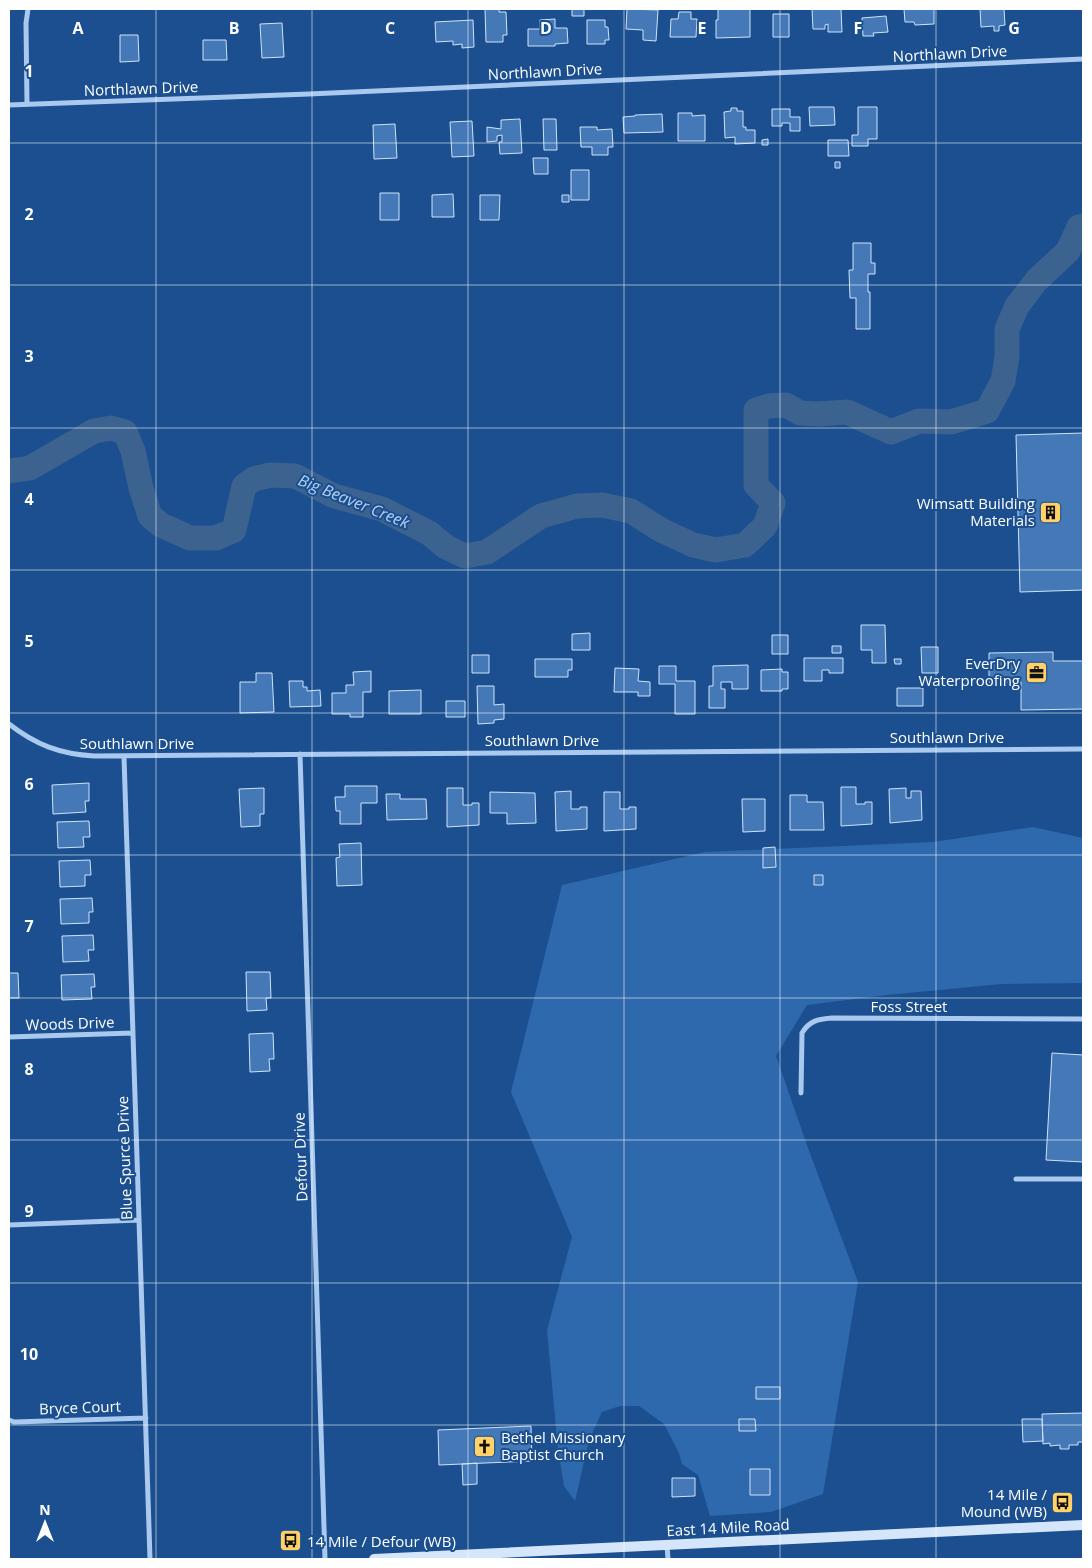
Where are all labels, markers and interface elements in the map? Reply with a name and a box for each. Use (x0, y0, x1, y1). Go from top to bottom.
text: A (72, 17, 84, 39)
text: B (229, 17, 239, 39)
text: C (385, 17, 395, 39)
text: D (540, 17, 552, 39)
text: E (698, 17, 707, 39)
text: F (854, 17, 862, 39)
text: G (1008, 17, 1020, 39)
street label: Northlawn Drive (892, 40, 1008, 66)
street label: Northlawn Drive (487, 58, 603, 84)
text: 1 (24, 60, 34, 82)
street label: Northlawn Drive (83, 76, 199, 100)
text: 2 (24, 203, 34, 225)
text: 3 (24, 345, 34, 367)
water label: Big Beaver Creek (295, 469, 414, 534)
text: 4 (24, 488, 34, 510)
place label: Wimsatt Building Materials (917, 493, 1035, 530)
building icon: Wimsatt Building Materials (1039, 500, 1063, 524)
text: 5 (24, 630, 34, 652)
place label: EverDry Waterproofing (918, 653, 1020, 690)
office icon: EverDry Waterproofing (1024, 660, 1048, 684)
street label: Southlawn Drive (890, 727, 1004, 747)
street label: Southlawn Drive (485, 730, 599, 750)
street label: Southlawn Drive (80, 733, 194, 753)
text: 6 (24, 773, 34, 795)
text: 7 (24, 915, 34, 937)
street label: Foss Street (871, 996, 947, 1016)
street label: Woods Drive (25, 1011, 115, 1035)
text: 8 (24, 1058, 34, 1080)
street label: Blue Spurce Drive (112, 1096, 136, 1220)
street label: Defour Drive (288, 1112, 312, 1202)
text: 9 (24, 1200, 34, 1222)
text: 10 (20, 1343, 38, 1365)
street label: Bryce Court (39, 1396, 121, 1418)
place label: Bethel Missionary Baptist Church (501, 1427, 626, 1464)
church icon: Bethel Missionary Baptist Church (473, 1434, 497, 1458)
place label: 14 Mile / Mound (WB) (961, 1484, 1047, 1521)
bus stop icon: 14 Mile / Mound (WB) (1051, 1491, 1075, 1515)
north arrow (20, 1498, 70, 1548)
text: N (39, 1500, 51, 1519)
street label: East 14 Mile Road (666, 1514, 790, 1540)
bus stop icon: 14 Mile / Defour (WB) (279, 1529, 303, 1553)
place label: 14 Mile / Defour (WB) (307, 1531, 456, 1551)

